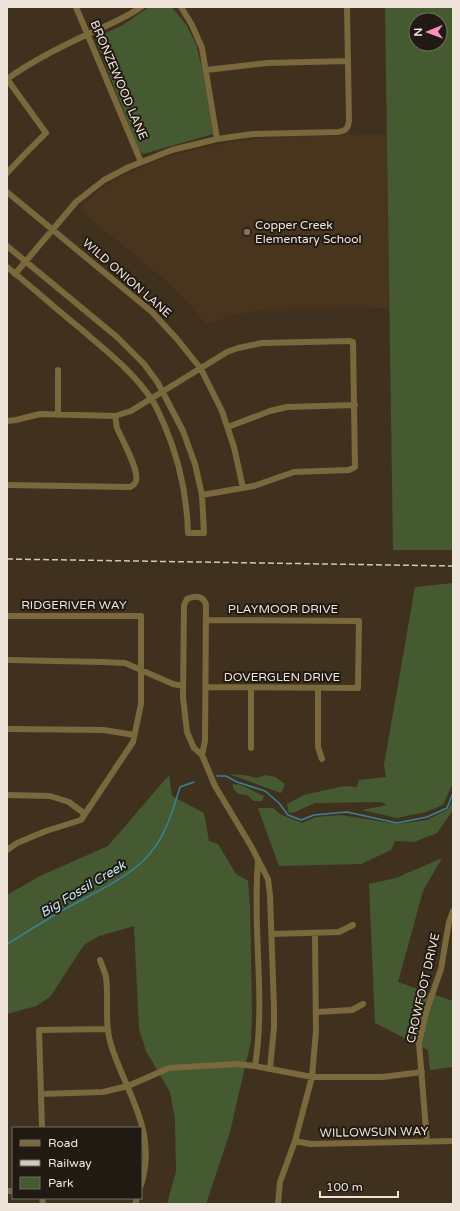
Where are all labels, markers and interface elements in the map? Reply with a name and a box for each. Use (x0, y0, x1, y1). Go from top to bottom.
north arrow (408, 12, 448, 52)
street label: BRONZEWOOD LANE (88, 18, 151, 142)
text: N (412, 28, 425, 37)
place label: Copper Creek Elementary School (255, 218, 362, 246)
marker: Copper Creek Elementary School (242, 227, 252, 237)
street label: WILD ONION LANE (80, 236, 174, 321)
street label: RIDGERIVER WAY (21, 598, 127, 612)
street label: PLAYMOOR DRIVE (228, 602, 339, 616)
street label: DOVERGLEN DRIVE (224, 670, 341, 684)
water label: Big Fossil Creek (37, 857, 129, 921)
street label: CROWFOOT DRIVE (404, 931, 443, 1044)
street label: WILLOWSUN WAY (320, 1124, 429, 1140)
legend (12, 1127, 142, 1199)
text: Road (48, 1136, 78, 1150)
text: Railway (48, 1156, 92, 1170)
scale bar (320, 1173, 398, 1199)
text: Park (48, 1176, 74, 1190)
text: 100 m (326, 1180, 363, 1194)

